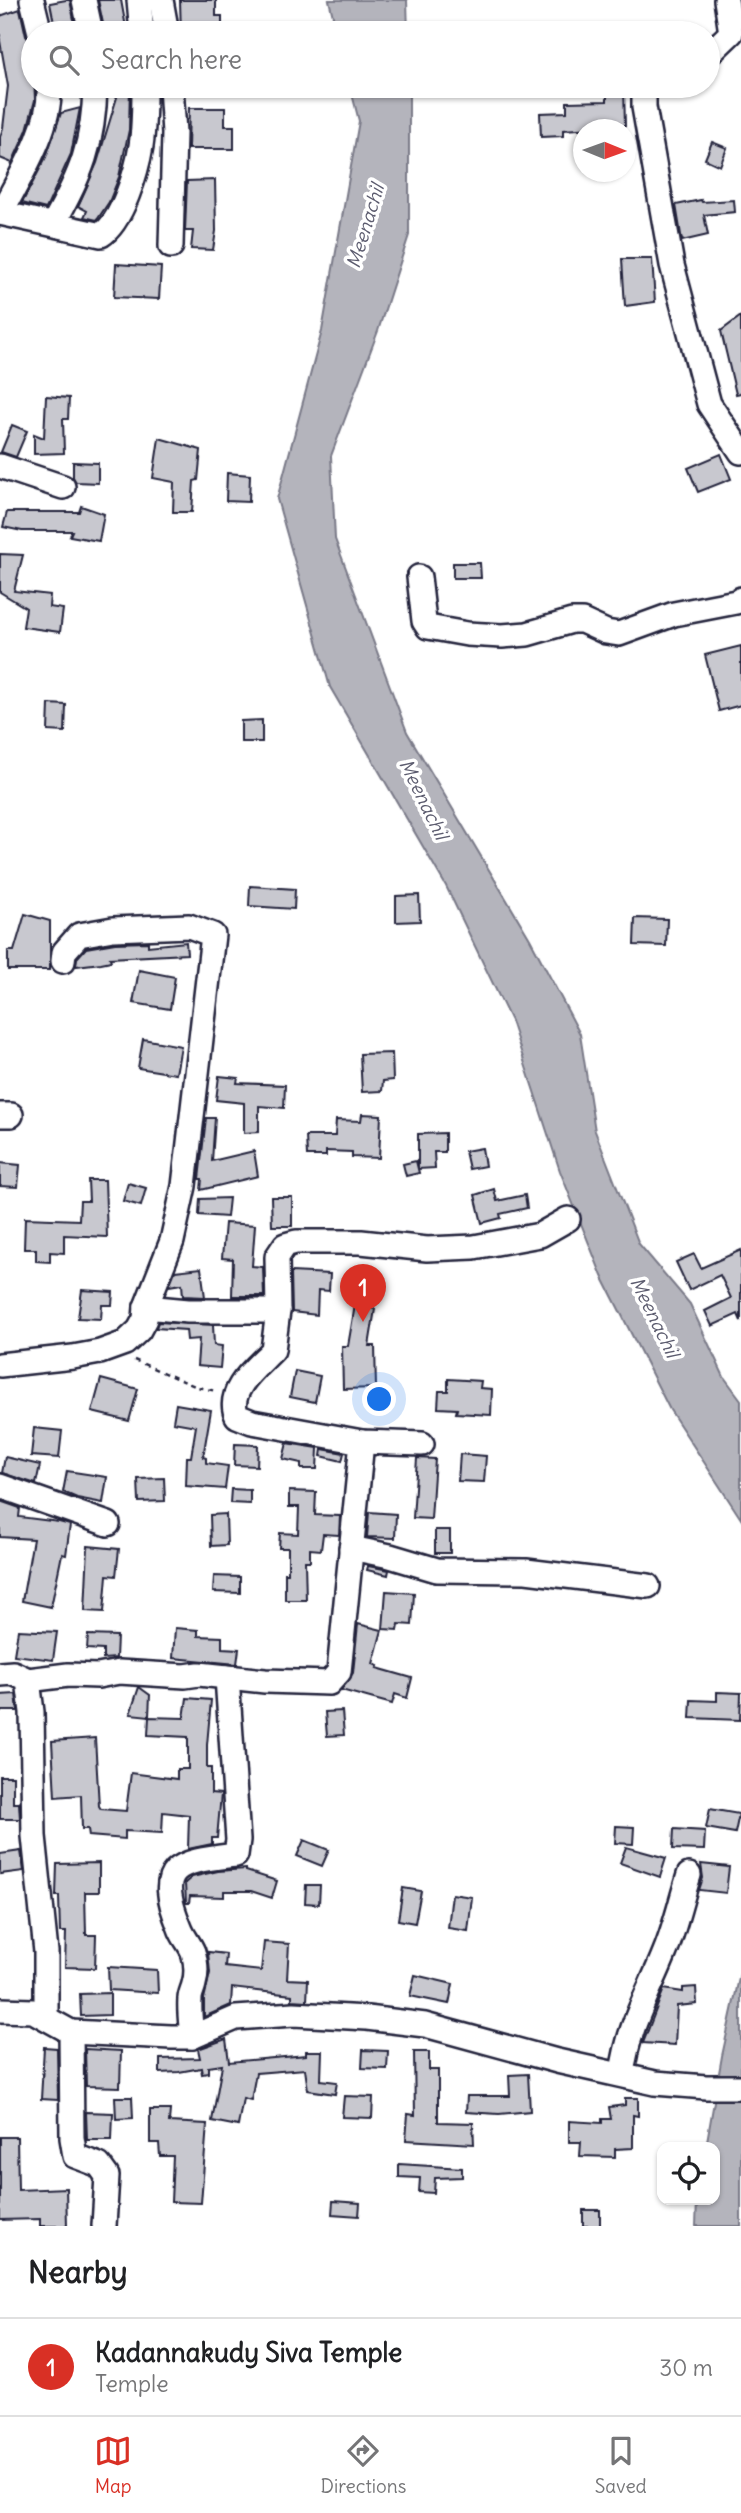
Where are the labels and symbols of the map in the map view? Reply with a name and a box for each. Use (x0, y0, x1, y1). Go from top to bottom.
north arrow (573, 119, 636, 182)
water label: Meenachil (341, 178, 390, 271)
water label: Meenachil (394, 755, 455, 846)
pin: 1 (340, 1264, 386, 1322)
water label: Meenachil (625, 1273, 686, 1364)
your location (362, 1382, 396, 1416)

